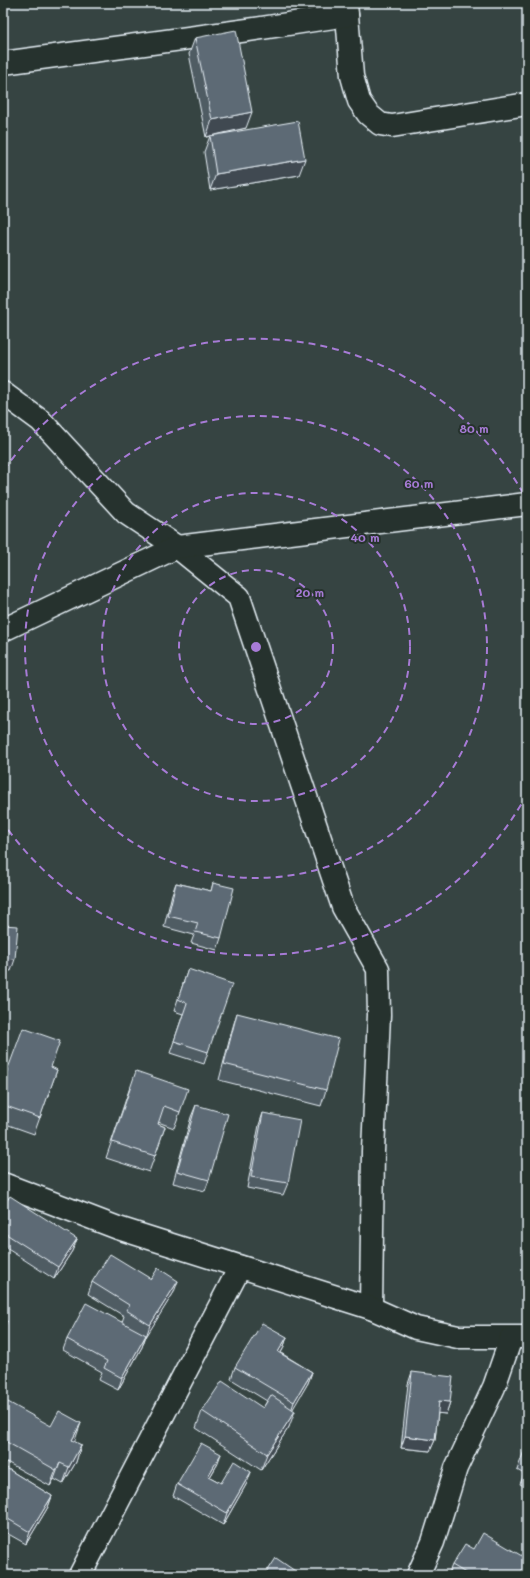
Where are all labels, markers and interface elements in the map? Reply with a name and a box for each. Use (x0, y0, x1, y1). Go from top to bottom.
text: 80 m (459, 420, 489, 436)
text: 60 m (405, 475, 433, 491)
text: 40 m (350, 529, 380, 545)
text: 20 m (296, 584, 324, 600)
centre of rings (249, 640, 263, 654)

